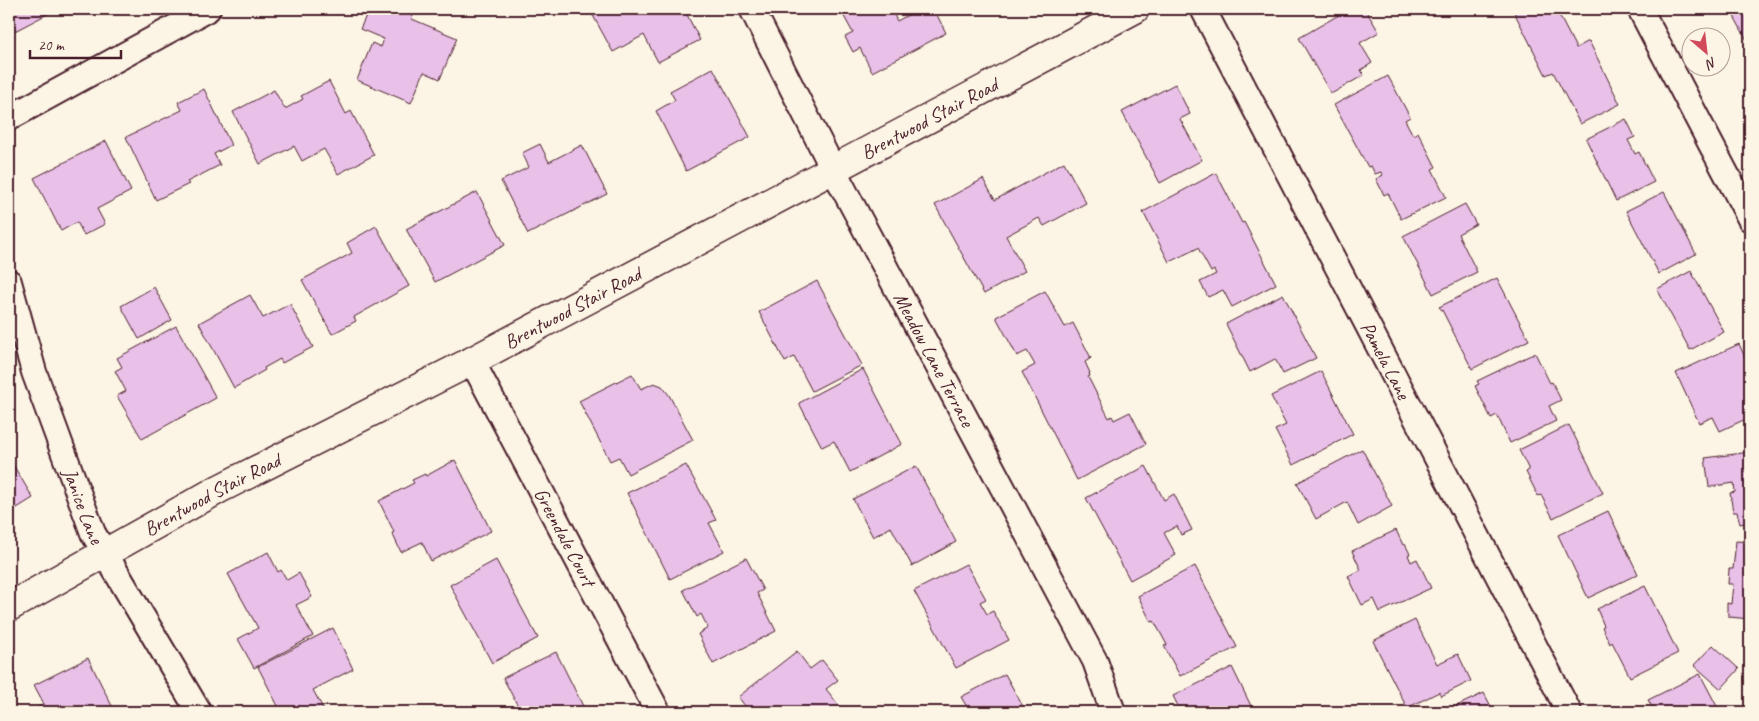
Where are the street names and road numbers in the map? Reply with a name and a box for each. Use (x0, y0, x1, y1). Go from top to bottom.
street label: Brentwood Stair Road (856, 70, 1005, 165)
street label: Brentwood Stair Road (500, 260, 648, 354)
street label: Meadow Lane Terrace (888, 288, 981, 432)
street label: Pamela Lane (1355, 317, 1417, 405)
street label: Brentwood Stair Road (139, 446, 287, 541)
street label: Janice Lane (57, 464, 110, 550)
street label: Greendale Court (529, 483, 603, 593)

